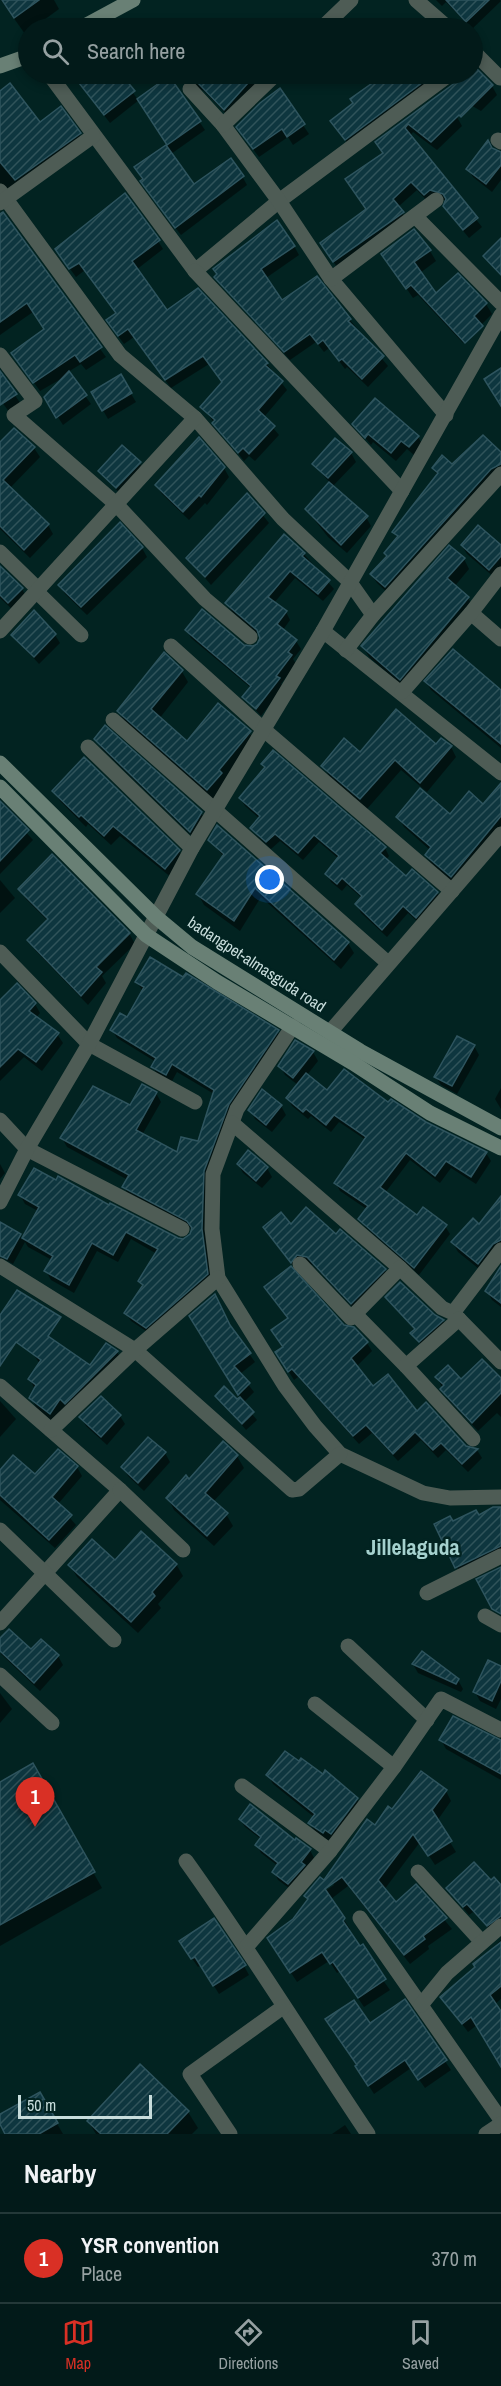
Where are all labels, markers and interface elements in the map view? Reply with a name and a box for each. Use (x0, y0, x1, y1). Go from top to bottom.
search box (18, 18, 483, 84)
icon: search (39, 35, 72, 68)
text: Search here (87, 36, 185, 66)
your location (255, 865, 284, 894)
street label: badangpet-almasguda road (184, 911, 330, 1017)
district label: Jillelaguda (366, 1532, 460, 1562)
pin: 1 (15, 1778, 54, 1827)
scale bar (18, 2092, 152, 2120)
text: 50 m (27, 2094, 56, 2116)
text: Nearby (24, 2156, 96, 2191)
text: YSR convention (81, 2230, 219, 2260)
text: 1 (39, 2245, 48, 2272)
text: 370 m (431, 2245, 477, 2272)
text: Place (81, 2260, 122, 2287)
tab: Map (62, 2316, 95, 2374)
tab: Directions (218, 2316, 278, 2374)
tab: Saved (402, 2316, 439, 2374)

